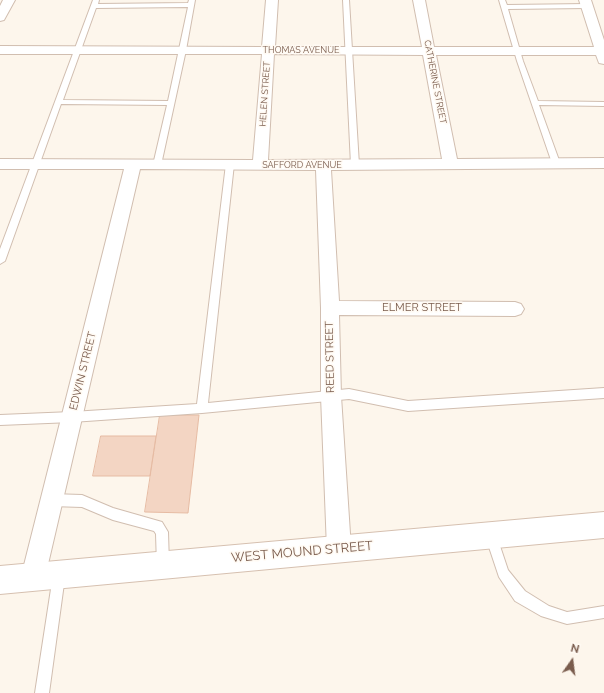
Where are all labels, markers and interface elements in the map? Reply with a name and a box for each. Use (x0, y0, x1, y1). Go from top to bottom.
street label: CATHERINE STREET (422, 39, 448, 125)
street label: THOMAS AVENUE (263, 45, 339, 55)
street label: HELEN STREET (257, 61, 273, 127)
street label: SAFFORD AVENUE (262, 160, 342, 170)
street label: ELMER STREET (382, 301, 462, 315)
street label: REED STREET (323, 321, 337, 393)
street label: EDWIN STREET (67, 330, 99, 412)
street label: WEST MOUND STREET (230, 538, 374, 566)
north arrow (552, 641, 592, 681)
text: N (569, 642, 581, 656)

